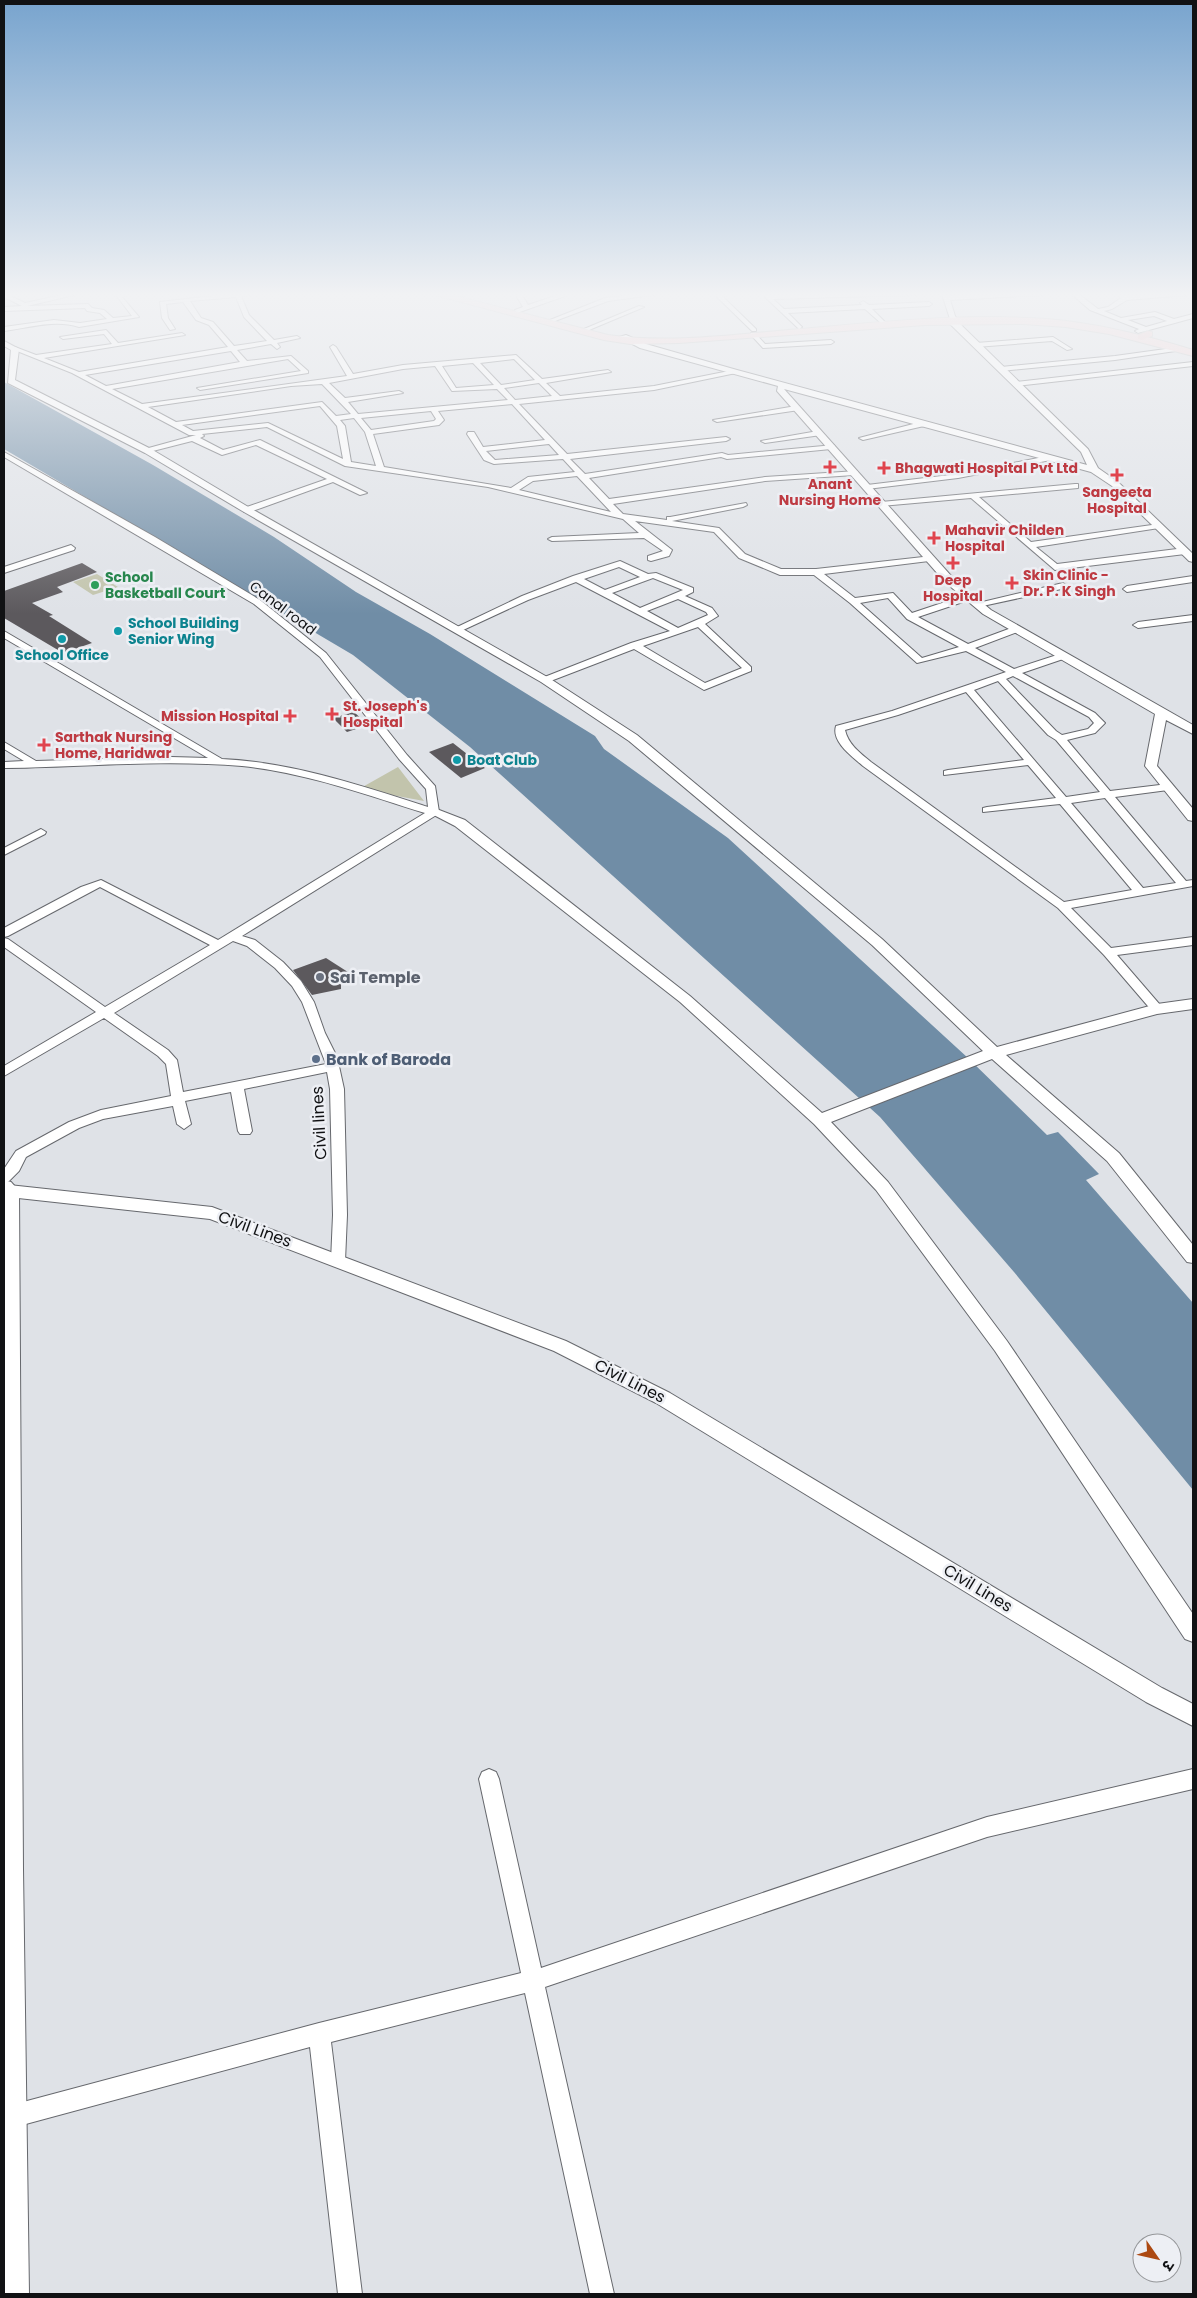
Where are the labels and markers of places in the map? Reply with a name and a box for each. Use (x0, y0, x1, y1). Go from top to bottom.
place label: Bhagwati Hospital Pvt Ltd (895, 458, 1078, 478)
marker: Anant Nursing Home (823, 460, 837, 474)
marker: Bhagwati Hospital Pvt Ltd (877, 461, 891, 475)
marker: Sangeeta Hospital (1110, 468, 1124, 482)
place label: Anant Nursing Home (779, 474, 882, 510)
place label: Sangeeta Hospital (1082, 482, 1152, 518)
place label: Mahavir Childen Hospital (945, 520, 1064, 556)
marker: Mahavir Childen Hospital (927, 531, 941, 545)
marker: Deep Hospital (946, 556, 960, 570)
place label: Skin Clinic - Dr. P. K Singh (1023, 565, 1116, 601)
place label: School Basketball Court (105, 567, 226, 603)
place label: Deep Hospital (923, 570, 983, 606)
marker: Skin Clinic - Dr. P. K Singh (1005, 576, 1019, 590)
marker: School Basketball Court (89, 579, 101, 591)
place label: School Building Senior Wing (128, 613, 239, 649)
marker: School Building Senior Wing (112, 625, 124, 637)
marker: School Office (56, 633, 68, 645)
place label: School Office (15, 645, 109, 665)
place label: St. Joseph's Hospital (343, 696, 428, 732)
place label: Mission Hospital (161, 706, 279, 726)
marker: St. Joseph's Hospital (325, 707, 339, 721)
marker: Mission Hospital (283, 709, 297, 723)
place label: Sarthak Nursing Home, Haridwar (55, 727, 172, 763)
marker: Sarthak Nursing Home, Haridwar (37, 738, 51, 752)
place label: Boat Club (467, 750, 538, 770)
marker: Boat Club (451, 754, 463, 766)
place label: Sai Temple (330, 966, 421, 989)
marker: Sai Temple (314, 971, 326, 983)
place label: Bank of Baroda (326, 1048, 451, 1071)
marker: Bank of Baroda (310, 1053, 322, 1065)

